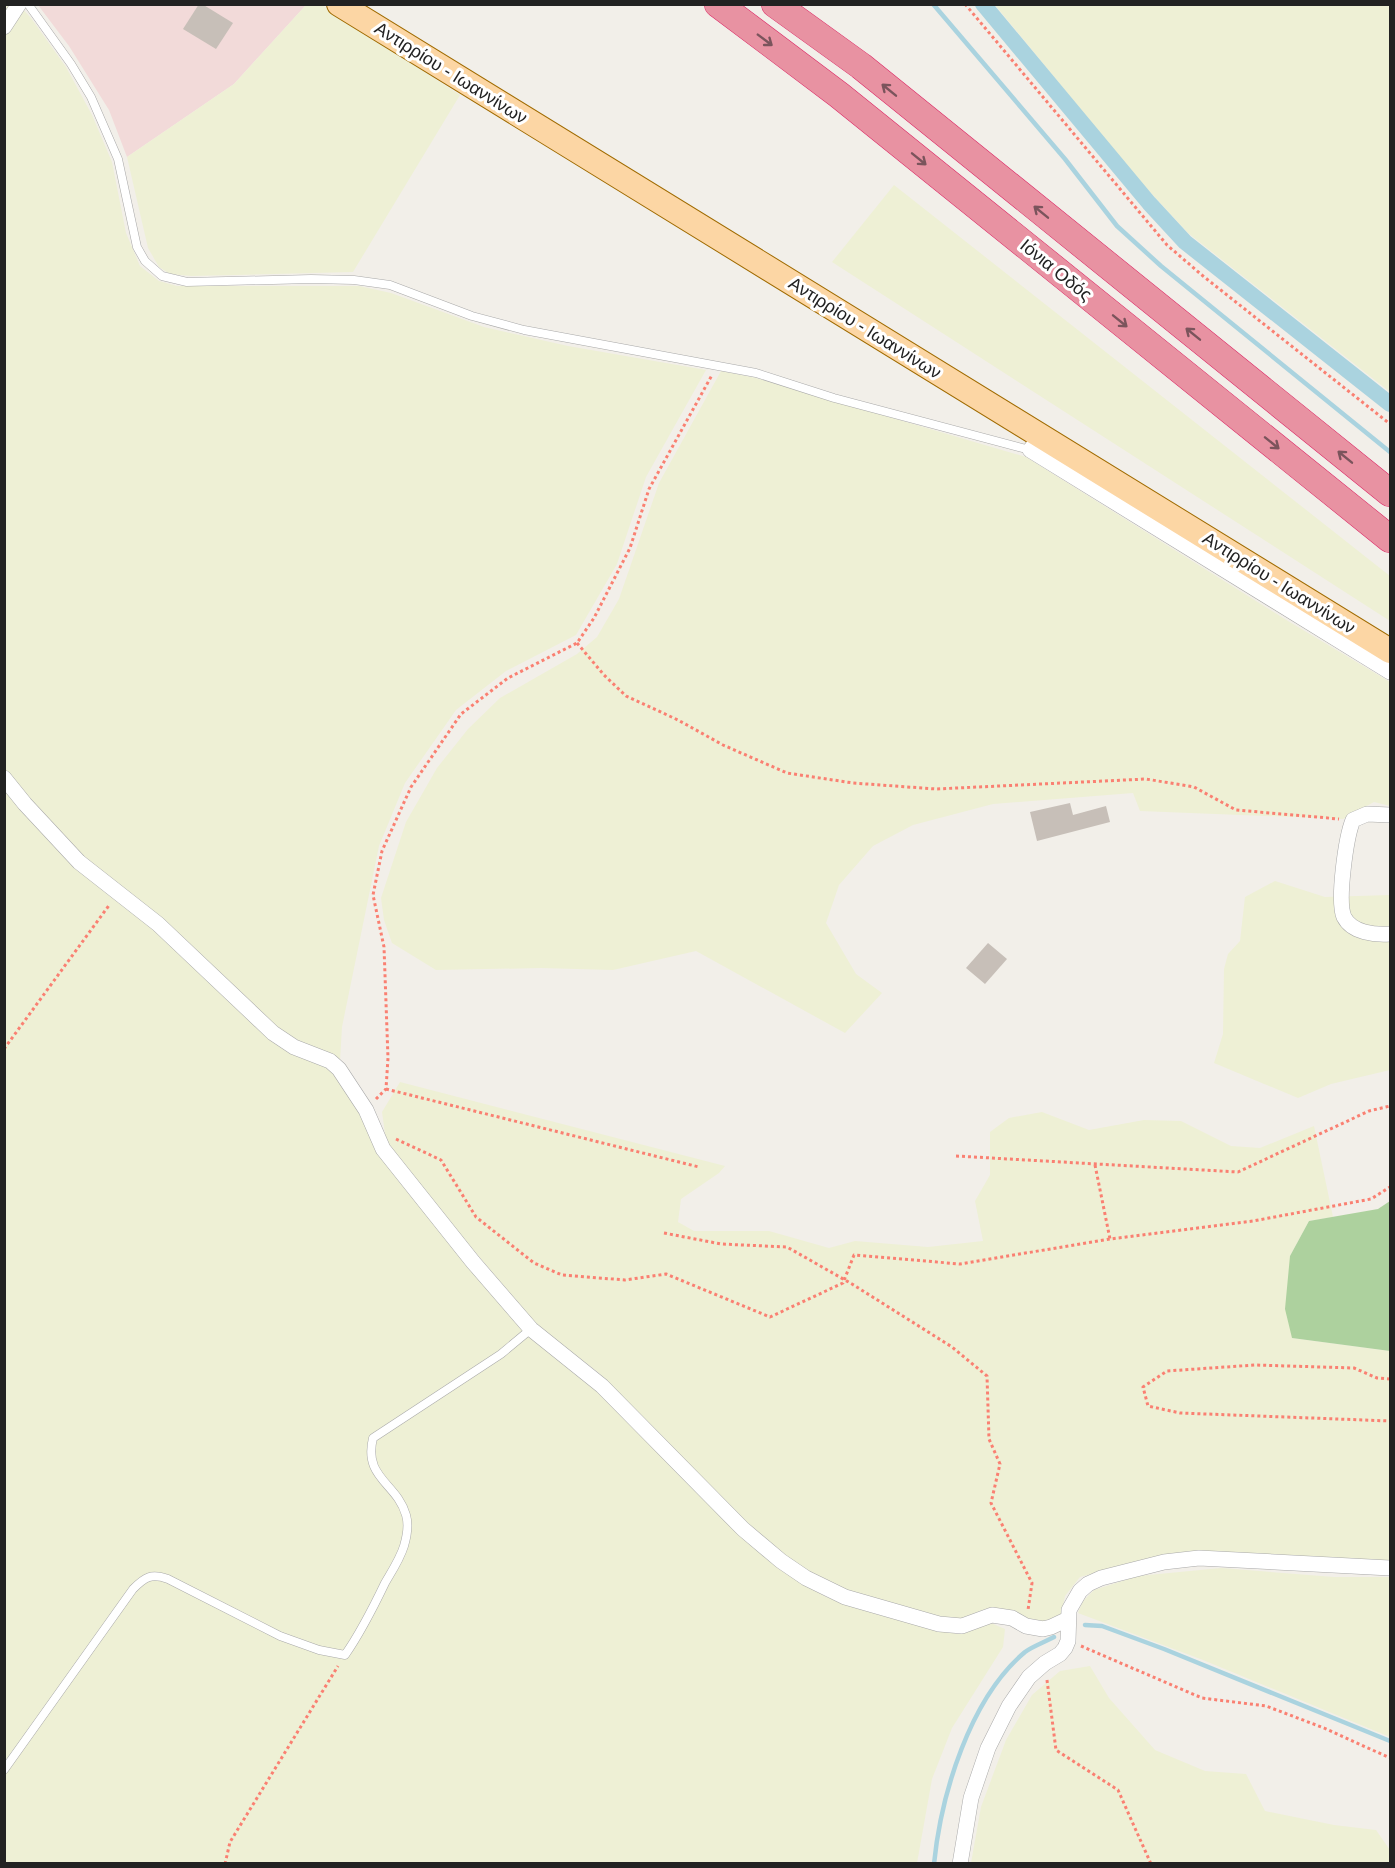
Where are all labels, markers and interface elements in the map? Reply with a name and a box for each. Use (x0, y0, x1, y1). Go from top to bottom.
street label: Αντιρρίου - Ιωαννίνων (371, 18, 531, 128)
one-way arrow (757, 33, 773, 46)
one-way arrow (882, 83, 898, 96)
one-way arrow (911, 153, 927, 166)
one-way arrow (1033, 205, 1049, 218)
street label: Ιόνια Οδός (1016, 235, 1096, 305)
street label: Αντιρρίου - Ιωαννίνων (785, 273, 945, 383)
one-way arrow (1112, 315, 1128, 328)
one-way arrow (1185, 328, 1201, 341)
one-way arrow (1264, 437, 1280, 450)
one-way arrow (1337, 450, 1353, 463)
street label: Αντιρρίου - Ιωαννίνων (1199, 528, 1359, 638)

